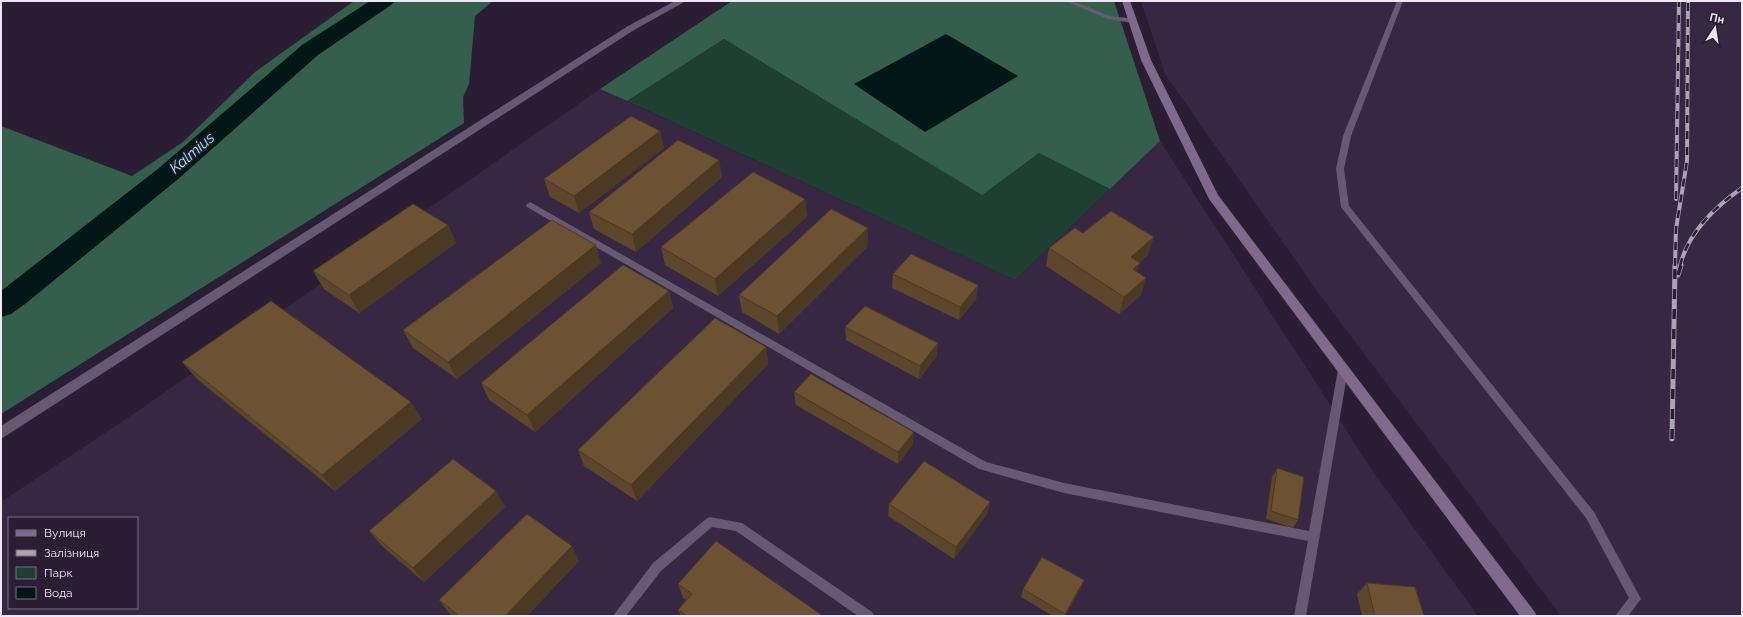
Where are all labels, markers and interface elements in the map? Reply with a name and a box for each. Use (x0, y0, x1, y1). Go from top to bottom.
north arrow (1695, 8, 1735, 48)
text: Пн (1708, 11, 1725, 27)
water label: Kalmius (166, 129, 218, 177)
legend (8, 517, 138, 609)
text: Вулиця (44, 526, 86, 540)
text: Залізниця (44, 546, 99, 560)
text: Парк (44, 566, 73, 580)
text: Вода (44, 586, 73, 600)

